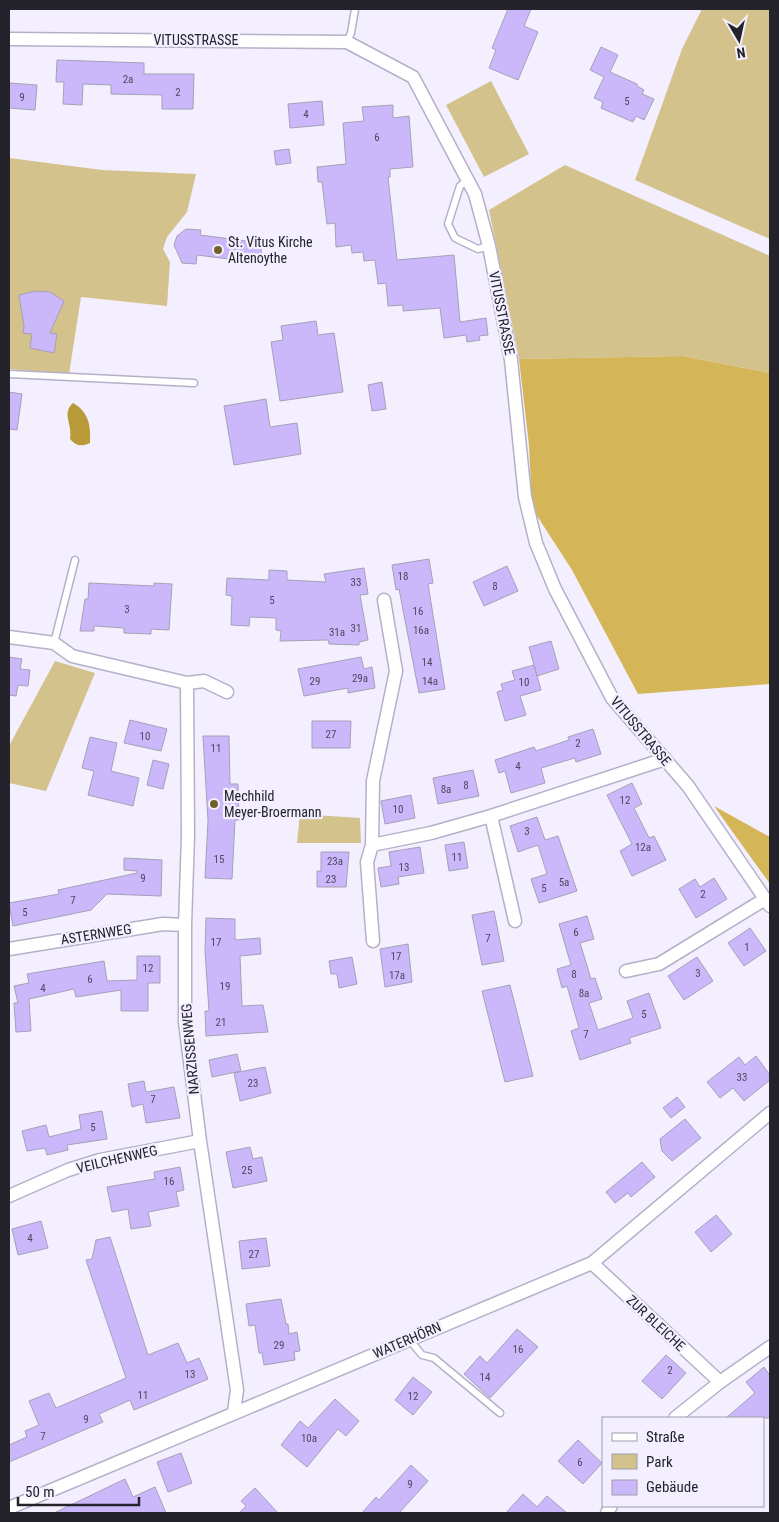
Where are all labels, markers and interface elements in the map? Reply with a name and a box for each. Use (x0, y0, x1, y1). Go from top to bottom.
north arrow (714, 15, 764, 65)
street label: VITUSSTRASSE (153, 32, 239, 48)
text: N (736, 44, 747, 61)
house number: 2a (123, 73, 133, 86)
house number: 2 (175, 86, 181, 99)
house number: 9 (19, 91, 25, 104)
house number: 5 (624, 95, 630, 108)
house number: 4 (303, 108, 309, 121)
house number: 6 (374, 131, 380, 144)
place label: St. Vitus Kirche Altenoythe (228, 234, 313, 266)
marker: St. Vitus Kirche Altenoythe (212, 244, 224, 256)
street label: VITUSSTRASSE (486, 270, 518, 356)
house number: 18 (398, 570, 408, 583)
house number: 33 (351, 576, 361, 589)
house number: 8 (492, 580, 498, 593)
house number: 5 (269, 594, 275, 607)
house number: 3 (124, 603, 130, 616)
house number: 16 (413, 605, 423, 618)
house number: 31 (351, 622, 361, 635)
house number: 16a (413, 624, 429, 637)
house number: 31a (329, 626, 345, 639)
house number: 14 (422, 656, 433, 669)
house number: 29a (352, 672, 368, 685)
house number: 29 (310, 675, 320, 688)
house number: 14a (422, 675, 438, 688)
house number: 10 (519, 676, 529, 689)
street label: VITUSSTRASSE (608, 693, 674, 769)
house number: 27 (326, 728, 336, 741)
house number: 10 (140, 730, 150, 743)
house number: 2 (575, 737, 581, 750)
house number: 11 (211, 742, 221, 755)
house number: 4 (515, 760, 521, 773)
house number: 8 (463, 779, 469, 792)
house number: 8a (441, 783, 451, 796)
place label: Mechhild Meyer-Broermann (224, 788, 322, 820)
house number: 12 (620, 794, 630, 807)
marker: Mechhild Meyer-Broermann (208, 798, 220, 810)
house number: 10 (393, 803, 403, 816)
house number: 3 (524, 825, 530, 838)
house number: 12a (635, 841, 651, 854)
house number: 11 (452, 851, 462, 864)
house number: 15 (214, 853, 224, 866)
house number: 23a (327, 855, 343, 868)
house number: 13 (399, 861, 409, 874)
house number: 9 (140, 872, 146, 885)
house number: 23 (326, 873, 336, 886)
house number: 5a (559, 876, 569, 889)
house number: 5 (541, 882, 547, 895)
house number: 2 (700, 888, 706, 901)
house number: 7 (70, 894, 76, 907)
house number: 5 (22, 906, 28, 919)
street label: ASTERNWEG (59, 920, 133, 948)
house number: 6 (573, 926, 579, 939)
house number: 7 (485, 932, 491, 945)
house number: 17 (211, 936, 221, 949)
house number: 1 (744, 941, 750, 954)
house number: 17 (391, 950, 401, 963)
house number: 12 (143, 962, 153, 975)
house number: 3 (695, 967, 701, 980)
house number: 8 (571, 968, 577, 981)
house number: 17a (389, 969, 405, 982)
house number: 6 (87, 973, 93, 986)
house number: 19 (220, 980, 230, 993)
house number: 4 (40, 982, 46, 995)
house number: 8a (579, 987, 589, 1000)
street label: NARZISSENWEG (178, 1003, 202, 1095)
house number: 5 (641, 1008, 647, 1021)
house number: 21 (216, 1016, 226, 1029)
house number: 7 (583, 1028, 589, 1041)
house number: 33 (737, 1071, 747, 1084)
house number: 23 (248, 1077, 258, 1090)
house number: 7 (150, 1093, 156, 1106)
house number: 5 (90, 1121, 96, 1134)
street label: VEILCHENWEG (75, 1142, 159, 1176)
house number: 25 (242, 1164, 252, 1177)
house number: 16 (164, 1175, 174, 1188)
house number: 4 (27, 1232, 33, 1245)
house number: 27 (249, 1248, 259, 1261)
street label: ZUR BLEICHE (623, 1292, 689, 1354)
street label: WATERHÖRN (371, 1318, 443, 1362)
house number: 29 (274, 1339, 284, 1352)
house number: 16 (513, 1343, 523, 1356)
house number: 2 (667, 1364, 673, 1377)
house number: 13 (185, 1368, 195, 1381)
house number: 14 (480, 1371, 491, 1384)
house number: 11 (138, 1389, 148, 1402)
house number: 12 (408, 1390, 418, 1403)
house number: 9 (83, 1413, 89, 1426)
legend (602, 1417, 764, 1507)
text: Straße (646, 1428, 685, 1446)
house number: 7 (40, 1430, 46, 1443)
house number: 10a (301, 1432, 317, 1445)
text: Park (646, 1453, 673, 1471)
house number: 6 (577, 1456, 583, 1469)
scale bar (18, 1474, 139, 1506)
house number: 9 (407, 1478, 413, 1491)
text: Gebäude (646, 1478, 698, 1496)
text: 50 m (25, 1483, 55, 1501)

